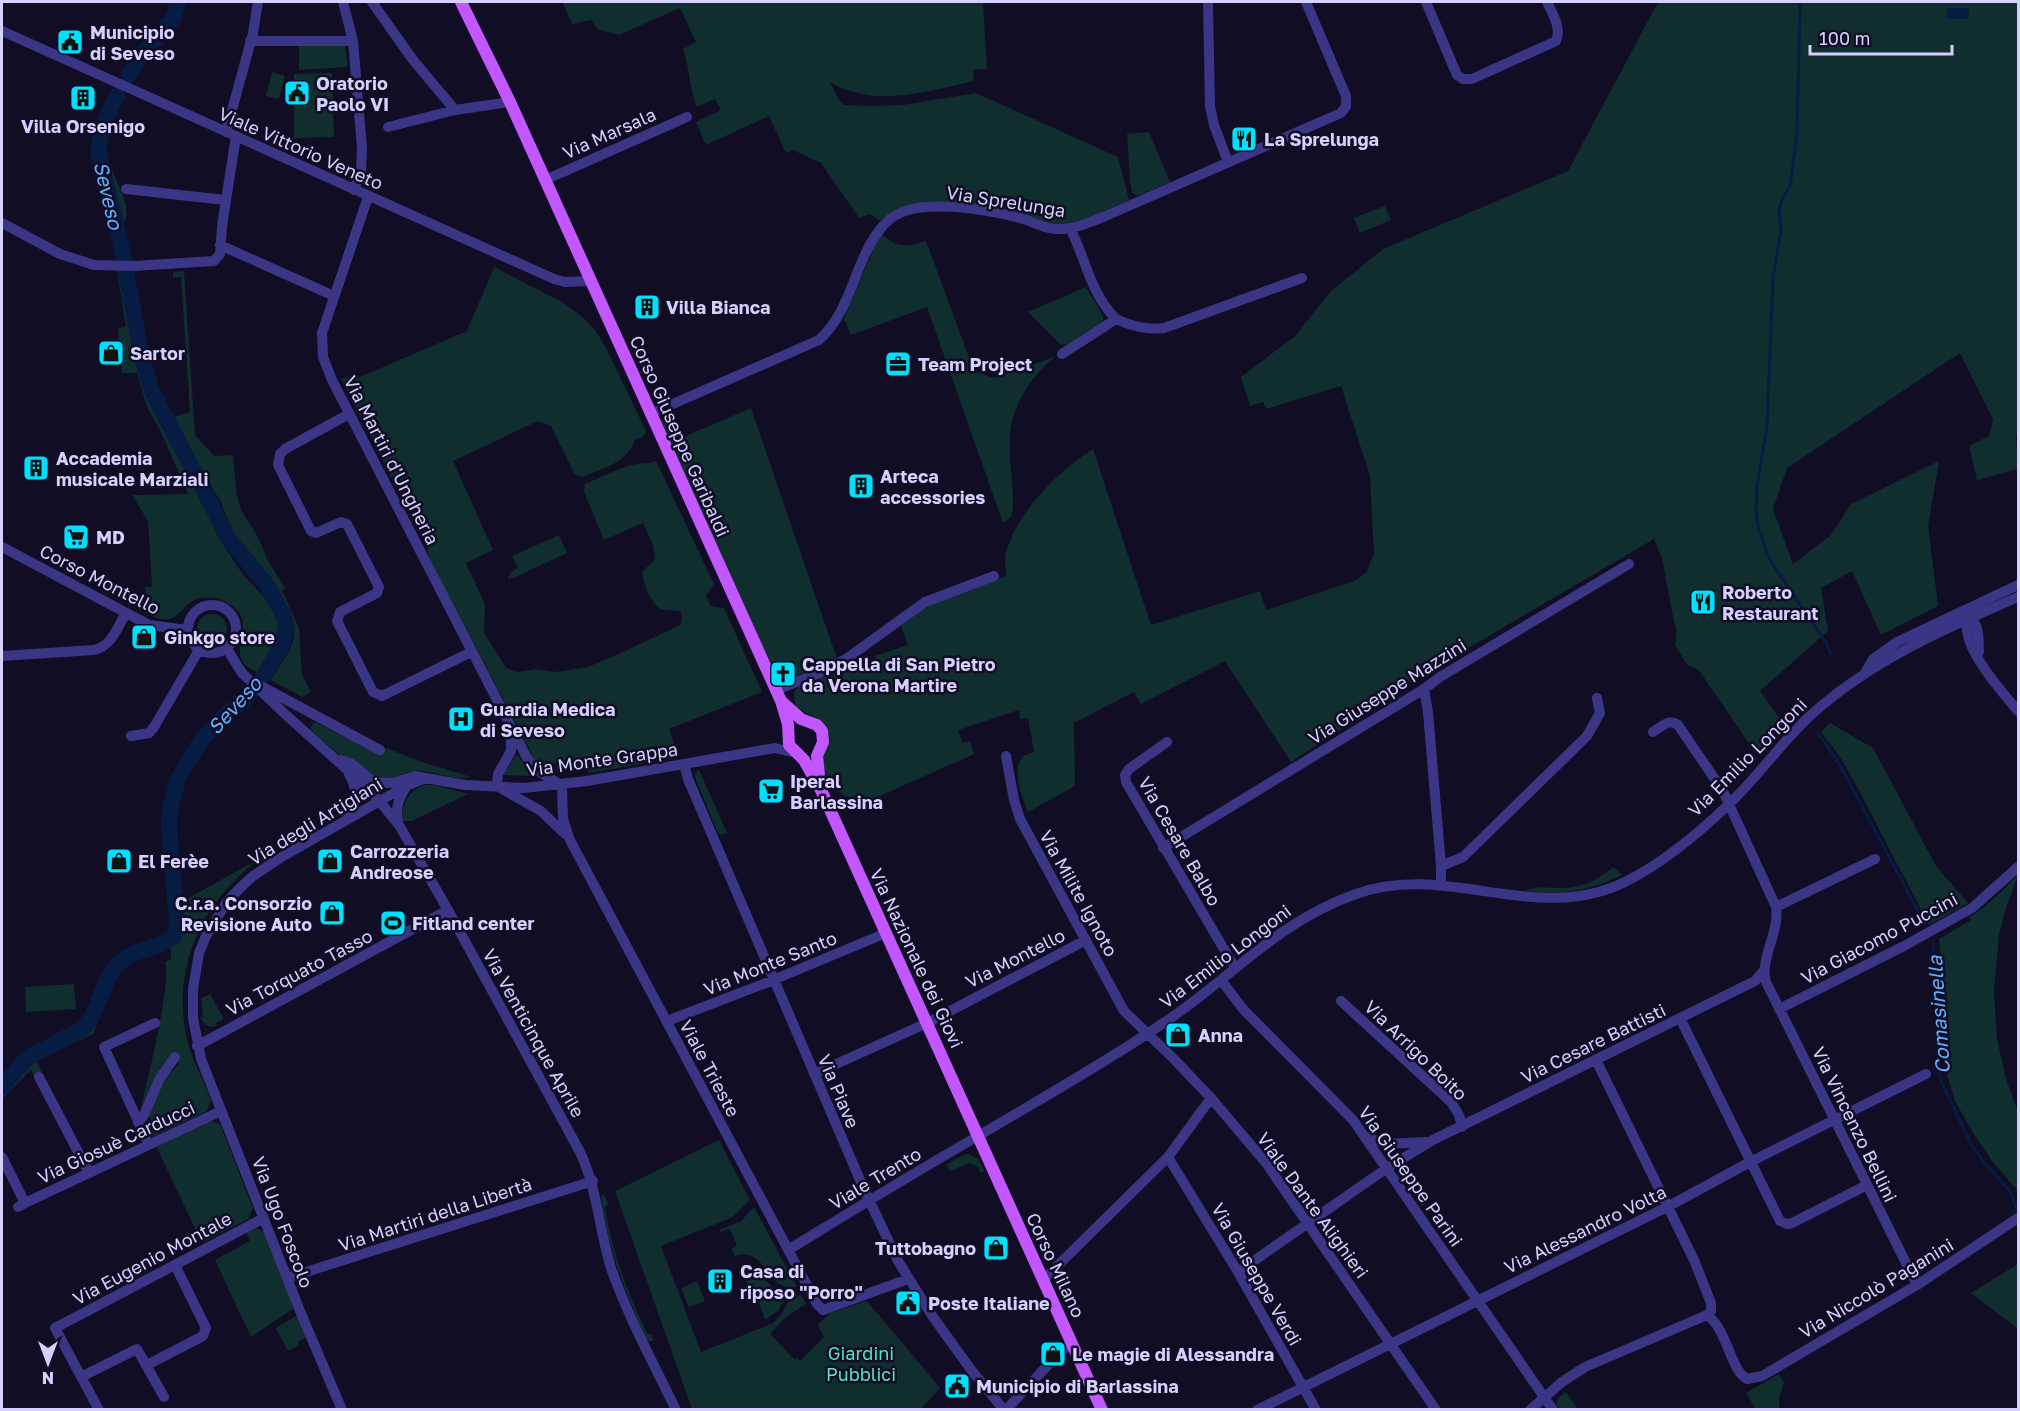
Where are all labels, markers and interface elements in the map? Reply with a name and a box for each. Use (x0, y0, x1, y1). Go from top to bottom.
scale bar (1810, 18, 1952, 56)
place label: Municipio di Seveso (90, 21, 175, 64)
public building icon: Municipio di Seveso (55, 27, 85, 57)
text: 100 m (1819, 27, 1870, 49)
place label: Oratorio Paolo VI (316, 72, 389, 115)
public building icon: Oratorio Paolo VI (282, 78, 312, 108)
building icon: Villa Orsenigo (68, 83, 98, 113)
street label: Viale Vittorio Veneto (215, 102, 387, 194)
street label: Via Marsala (559, 103, 659, 163)
place label: Villa Orsenigo (21, 115, 145, 137)
restaurant icon: La Sprelunga (1229, 124, 1259, 154)
place label: La Sprelunga (1264, 128, 1379, 150)
water label: Seveso (90, 159, 129, 232)
street label: Via Sprelunga (945, 181, 1067, 221)
building icon: Villa Bianca (632, 292, 662, 322)
place label: Villa Bianca (666, 296, 770, 318)
street label: Corso Giuseppe Garibaldi (626, 332, 734, 540)
shop icon: Sartor (96, 338, 126, 368)
place label: Sartor (130, 342, 185, 364)
office icon: Team Project (883, 349, 913, 379)
place label: Team Project (918, 353, 1032, 375)
street label: Via Martiri d'Ungheria (340, 372, 444, 548)
place label: Accademia musicale Marziali (56, 447, 209, 490)
building icon: Accademia musicale Marziali (21, 453, 51, 483)
place label: Arteca accessories (880, 465, 985, 508)
building icon: Arteca accessories (846, 471, 876, 501)
supermarket icon: MD (61, 522, 91, 552)
place label: MD (96, 526, 125, 548)
street label: Corso Montello (36, 539, 164, 619)
place label: Roberto Restaurant (1722, 581, 1818, 624)
restaurant icon: Roberto Restaurant (1688, 587, 1718, 617)
shop icon: Ginkgo store (129, 622, 159, 652)
place label: Ginkgo store (164, 626, 275, 648)
street label: Via Giuseppe Mazzini (1304, 633, 1470, 749)
place label: Cappella di San Pietro da Verona Martire (802, 653, 996, 696)
church icon: Cappella di San Pietro da Verona Martire (768, 659, 798, 689)
water label: Seveso (202, 671, 267, 739)
street label: Via Emilio Longoni (1683, 693, 1811, 821)
place label: Guardia Medica di Seveso (480, 698, 616, 741)
hospital icon: Guardia Medica di Seveso (446, 704, 476, 734)
street label: Via Monte Grappa (525, 737, 679, 781)
place label: Iperal Barlassina (790, 770, 883, 813)
street label: Via degli Artigiani (244, 772, 386, 870)
street label: Via Cesare Balbo (1134, 772, 1226, 910)
supermarket icon: Iperal Barlassina (756, 776, 786, 806)
street label: Via Milite Ignoto (1035, 826, 1123, 960)
place label: Carrozzeria Andreose (350, 840, 449, 883)
shop icon: El Ferèe (104, 846, 134, 876)
shop icon: Carrozzeria Andreose (315, 846, 345, 876)
place label: El Ferèe (138, 850, 209, 872)
street label: Via Nazionale dei Giovi (866, 865, 968, 1051)
street label: Via Giacomo Puccini (1797, 887, 1961, 989)
place label: C.r.a. Consorzio Revisione Auto (175, 892, 312, 935)
shop icon: C.r.a. Consorzio Revisione Auto (317, 898, 347, 928)
street label: Via Emilio Longoni (1155, 899, 1295, 1013)
sports icon: Fitland center (378, 908, 408, 938)
place label: Fitland center (412, 912, 534, 934)
street label: Via Torquato Tasso (222, 924, 376, 1020)
street label: Via Montello (962, 924, 1068, 992)
street label: Via Monte Santo (700, 926, 840, 1000)
street label: Via Venticinque Aprile (478, 945, 590, 1121)
water label: Comasinella (1922, 954, 1954, 1075)
street label: Via Arrigo Boito (1360, 995, 1472, 1105)
street label: Via Cesare Battisti (1517, 998, 1669, 1088)
street label: Viale Trieste (675, 1016, 745, 1120)
shop icon: Anna (1163, 1020, 1193, 1050)
place label: Anna (1198, 1024, 1243, 1046)
street label: Via Vincenzo Bellini (1808, 1043, 1902, 1205)
street label: Via Piave (814, 1051, 864, 1131)
street label: Via Giosuè Carducci (34, 1096, 198, 1188)
street label: Via Giuseppe Parini (1354, 1101, 1468, 1251)
street label: Viale Dante Alighieri (1253, 1128, 1373, 1282)
street label: Viale Trento (825, 1142, 925, 1214)
street label: Via Ugo Foscolo (248, 1153, 318, 1291)
street label: Via Martiri della Libertà (336, 1172, 534, 1256)
street label: Via Alessandro Volta (1500, 1180, 1670, 1278)
street label: Via Giuseppe Verdi (1207, 1199, 1307, 1349)
street label: Via Eugenio Montale (69, 1207, 235, 1309)
street label: Corso Milano (1022, 1209, 1090, 1321)
shop icon: Tuttobagno (981, 1233, 1011, 1263)
street label: Via Niccolò Paganini (1795, 1233, 1957, 1343)
place label: Tuttobagno (875, 1237, 976, 1259)
place label: Casa di riposo "Porro" (740, 1260, 863, 1303)
building icon: Casa di riposo "Porro" (705, 1266, 735, 1296)
public building icon: Poste Italiane (893, 1288, 923, 1318)
place label: Poste Italiane (928, 1292, 1050, 1314)
north arrow (18, 1333, 78, 1393)
shop icon: Le magie di Alessandra (1038, 1339, 1068, 1369)
park label: Giardini Pubblici (826, 1342, 896, 1385)
place label: Le magie di Alessandra (1072, 1343, 1274, 1365)
text: N (42, 1368, 54, 1388)
public building icon: Municipio di Barlassina (942, 1371, 972, 1401)
place label: Municipio di Barlassina (976, 1375, 1179, 1397)

